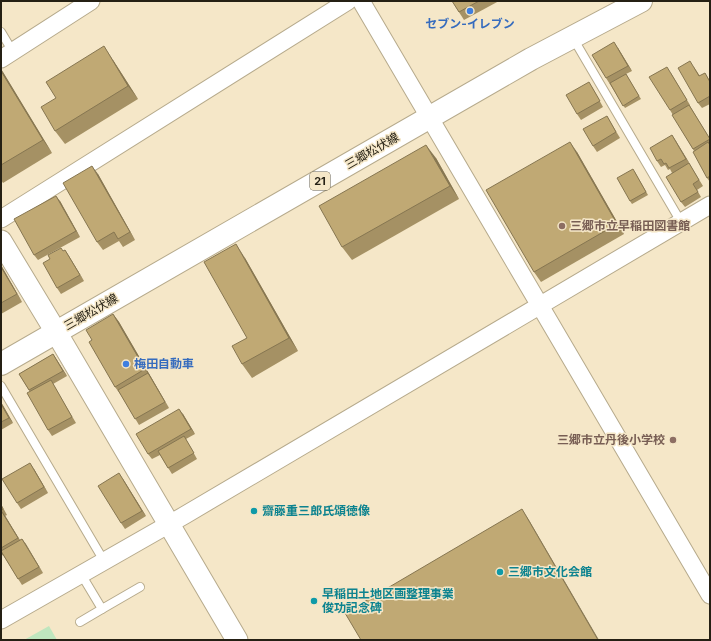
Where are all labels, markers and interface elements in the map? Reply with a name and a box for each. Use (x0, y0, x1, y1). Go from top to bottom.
marker: セブン-イレブン (465, 6, 475, 16)
place label: セブン-イレブン (425, 16, 515, 31)
street label: 三郷松伏線 (342, 129, 401, 172)
road number: 21 (310, 172, 330, 190)
place label: 三郷市立早稲田図書館 (570, 218, 690, 233)
marker: 三郷市立早稲田図書館 (557, 221, 567, 231)
street label: 三郷松伏線 (61, 290, 120, 333)
place label: 梅田自動車 (134, 356, 194, 371)
marker: 梅田自動車 (121, 359, 131, 369)
place label: 三郷市立丹後小学校 (557, 432, 665, 447)
marker: 三郷市立丹後小学校 (668, 435, 678, 445)
place label: 齋藤重三郎氏頌徳像 (262, 503, 370, 518)
marker: 齋藤重三郎氏頌徳像 (249, 506, 259, 516)
place label: 三郷市文化会館 (508, 564, 592, 579)
marker: 三郷市文化会館 (495, 567, 505, 577)
place label: 早稲田土地区画整理事業 俊功記念碑 (322, 586, 454, 615)
marker: 早稲田土地区画整理事業 俊功記念碑 (309, 596, 319, 606)

